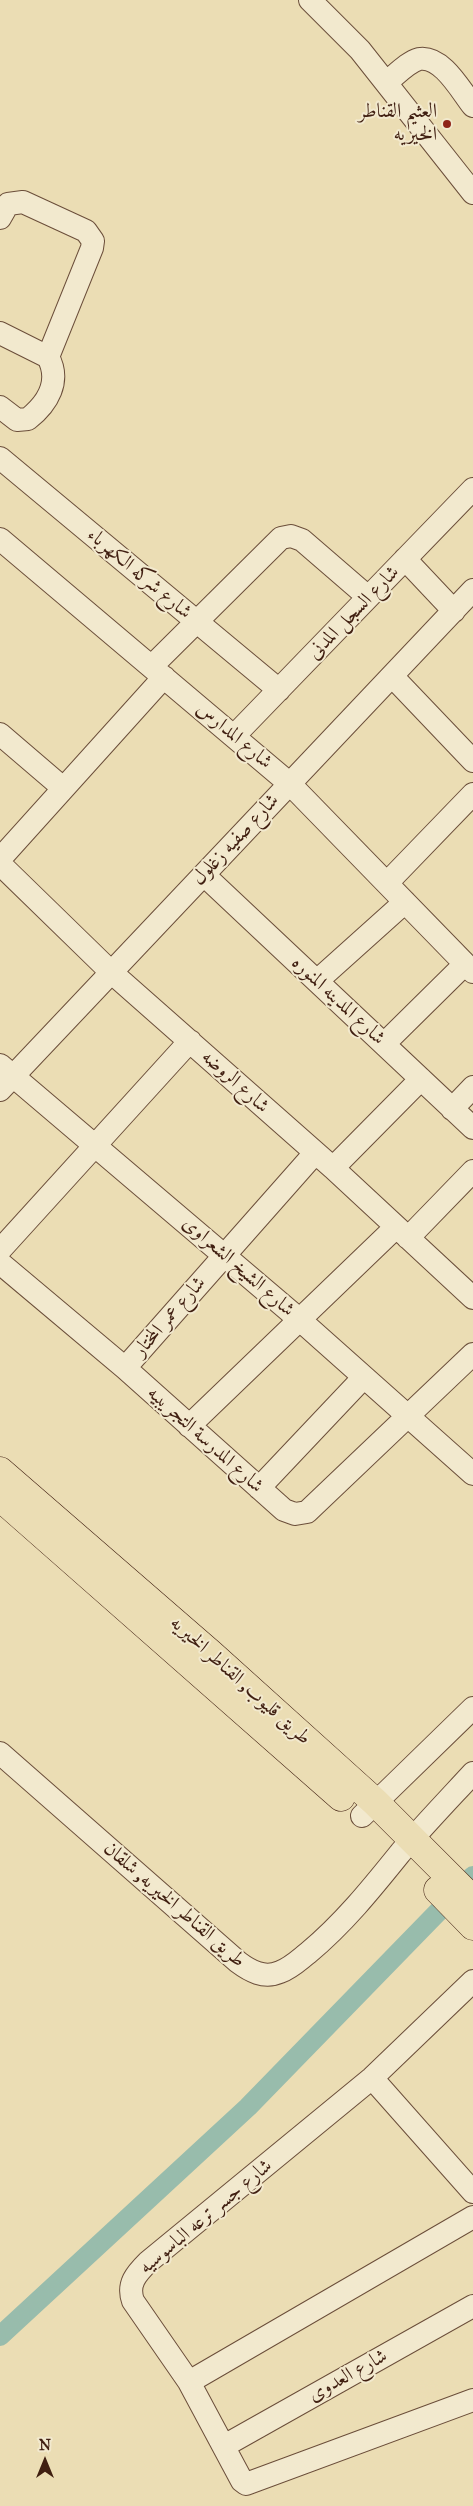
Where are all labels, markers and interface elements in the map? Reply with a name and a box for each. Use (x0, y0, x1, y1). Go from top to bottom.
place label: العثيم القناطر الخيريه (358, 100, 437, 147)
marker: العثيم القناطر الخيريه (441, 118, 453, 130)
street label: شارع شركه الكهرباء (82, 523, 196, 625)
street label: شارع السجل المدنى (303, 561, 405, 665)
street label: شارع المدارس (191, 697, 277, 775)
street label: شارع صفيه زغلول (187, 789, 285, 891)
street label: شارع المدينه المنوره (286, 951, 390, 1051)
street label: شارع الروضه (196, 1045, 274, 1119)
street label: شارع الشيخ الشعراوى (177, 1212, 299, 1322)
street label: شارع عمر المختار (129, 1272, 211, 1362)
street label: شارع المدرسة التجريبيه (142, 1382, 268, 1498)
street label: طريق قليوب, القناطر الخيريه (165, 1611, 315, 1751)
street label: طريق القناطر الخيريه, شلقان (98, 1837, 250, 1973)
street label: شارع جسر ترعه الباسوسيه (135, 2154, 277, 2280)
street label: شارع العدوى (304, 2344, 392, 2408)
north arrow (20, 2436, 70, 2486)
text: N (39, 2437, 51, 2454)

